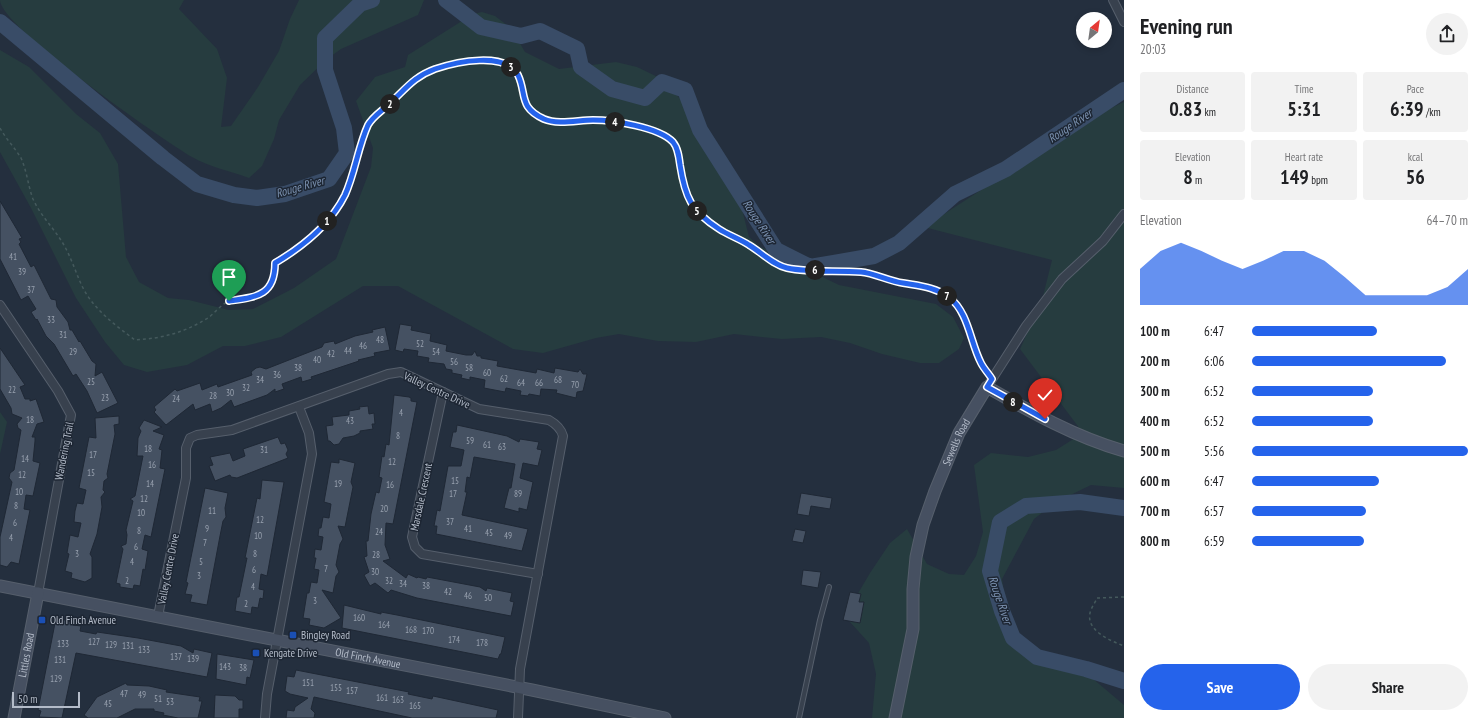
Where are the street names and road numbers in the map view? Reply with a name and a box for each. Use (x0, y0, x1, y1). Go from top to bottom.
street label: Valley Centre Drive (401, 368, 473, 412)
street label: Sewells Road (939, 416, 973, 468)
street label: Wandering Trail (52, 420, 77, 481)
street label: Marsdale Crescent (407, 462, 435, 532)
street label: Valley Centre Drive (154, 532, 182, 607)
street label: Littles Road (15, 631, 37, 679)
street label: Old Finch Avenue (334, 645, 402, 671)

